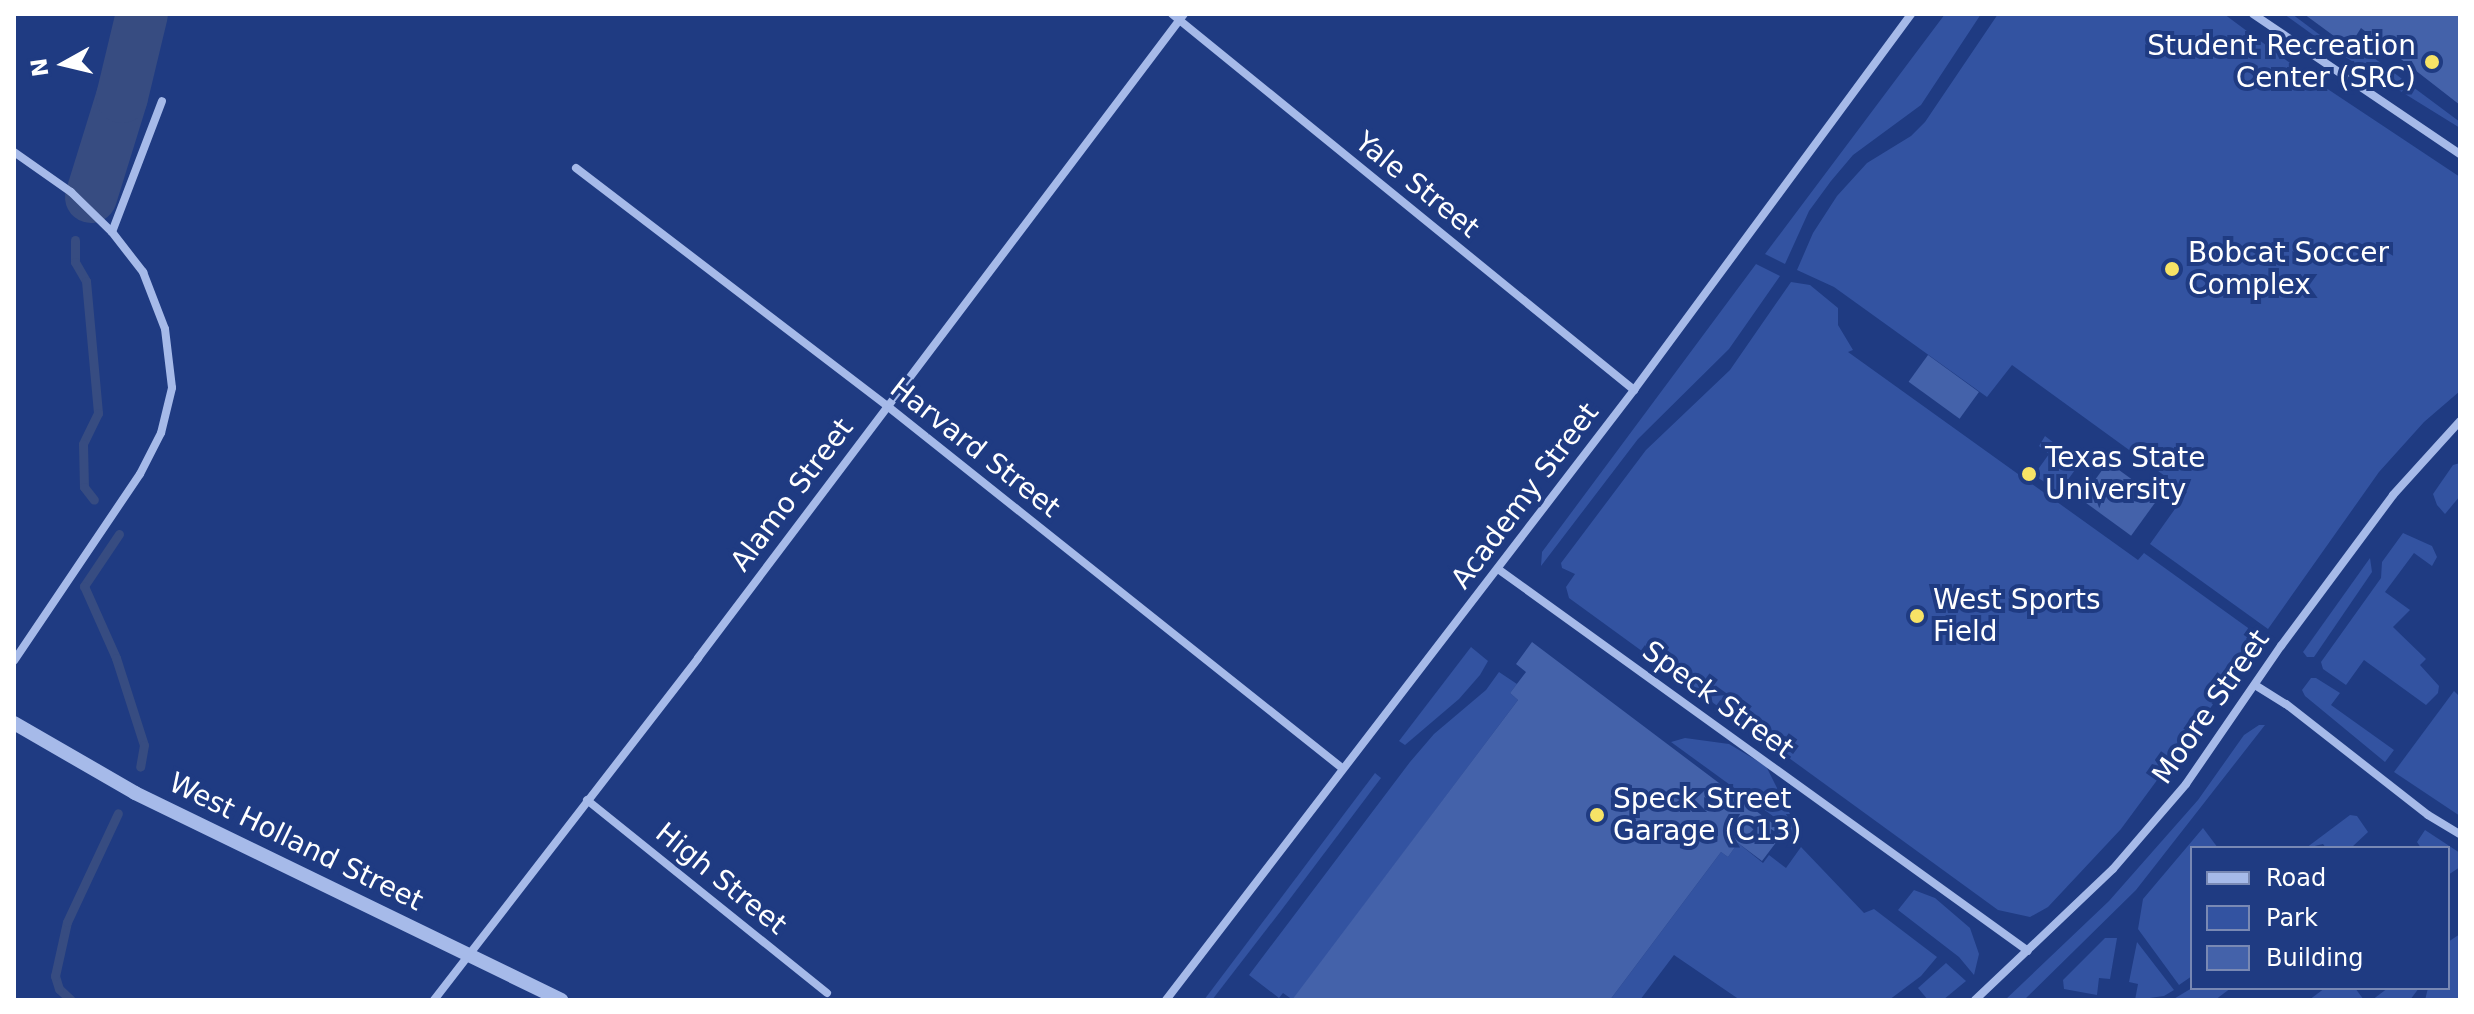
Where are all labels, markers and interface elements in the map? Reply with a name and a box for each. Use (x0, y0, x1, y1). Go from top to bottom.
north arrow (24, 24, 104, 104)
place label: Student Recreation Center (SRC) (2147, 29, 2416, 95)
marker: Student Recreation Center (SRC) (2423, 53, 2441, 71)
text: N (26, 57, 53, 78)
street label: Yale Street (1348, 125, 1486, 245)
place label: Bobcat Soccer Complex (2188, 236, 2389, 302)
marker: Bobcat Soccer Complex (2163, 260, 2181, 278)
street label: Harvard Street (883, 371, 1067, 525)
street label: Academy Street (1444, 396, 1606, 596)
street label: Alamo Street (724, 412, 860, 578)
place label: Texas State University (2045, 441, 2205, 507)
marker: Texas State University (2020, 465, 2038, 483)
place label: West Sports Field (1933, 583, 2100, 649)
marker: West Sports Field (1908, 607, 1926, 625)
street label: Moore Street (2145, 623, 2277, 791)
street label: Speck Street (1636, 634, 1800, 766)
street label: West Holland Street (164, 766, 428, 918)
place label: Speck Street Garage (C13) (1613, 782, 1801, 848)
marker: Speck Street Garage (C13) (1588, 806, 1606, 824)
street label: High Street (649, 816, 793, 942)
legend (2190, 846, 2450, 990)
text: Road (2266, 864, 2326, 892)
text: Park (2266, 904, 2318, 932)
text: Building (2266, 944, 2363, 972)

